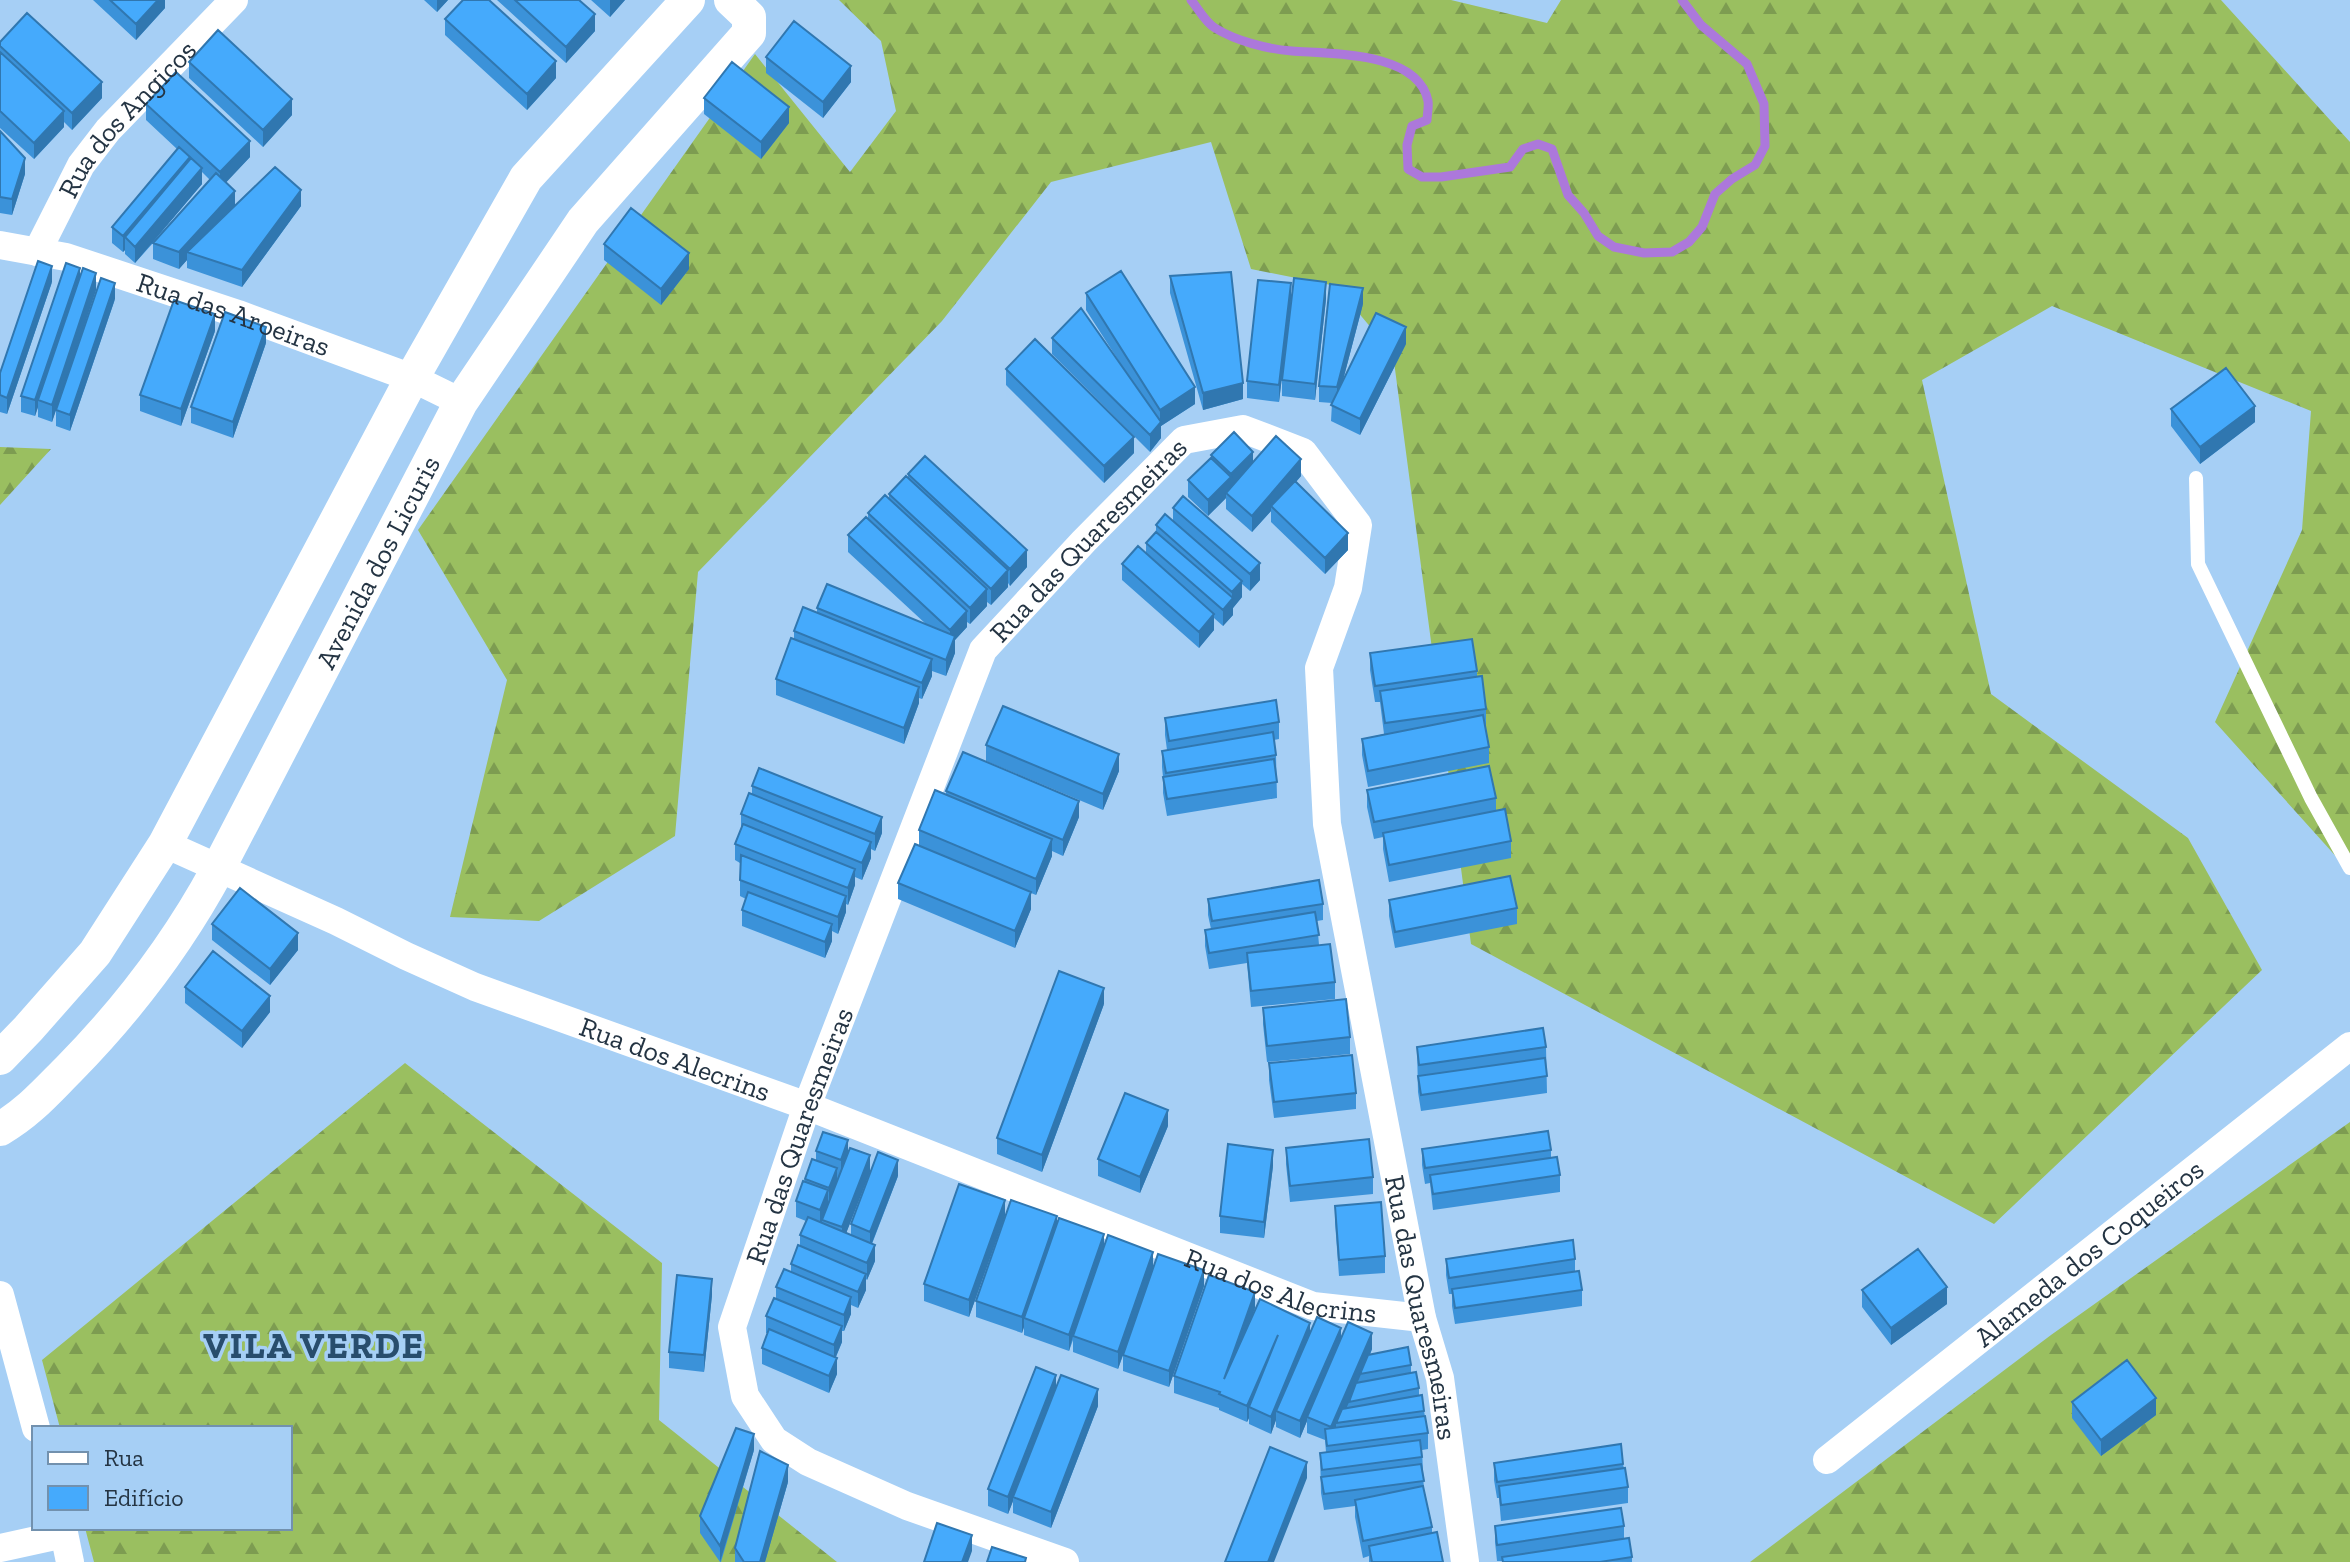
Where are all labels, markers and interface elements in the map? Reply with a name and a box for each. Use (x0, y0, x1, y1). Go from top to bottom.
street label: Rua dos Angicos (51, 33, 203, 203)
street label: Rua das Aroeiras (132, 266, 335, 363)
street label: Rua das Quaresmeiras (983, 431, 1194, 649)
street label: Avenida dos Licuris (309, 450, 447, 674)
street label: Rua das Quaresmeiras (739, 1003, 860, 1269)
street label: Rua dos Alecrins (575, 1010, 775, 1108)
street label: Alameda dos Coqueiros (1968, 1152, 2210, 1354)
street label: Rua das Quaresmeiras (1378, 1172, 1464, 1442)
street label: Rua dos Alecrins (1180, 1241, 1378, 1330)
district label: VILA VERDE (203, 1324, 425, 1367)
legend (32, 1426, 292, 1530)
text: Rua (104, 1443, 144, 1472)
text: Edifício (104, 1483, 184, 1512)

